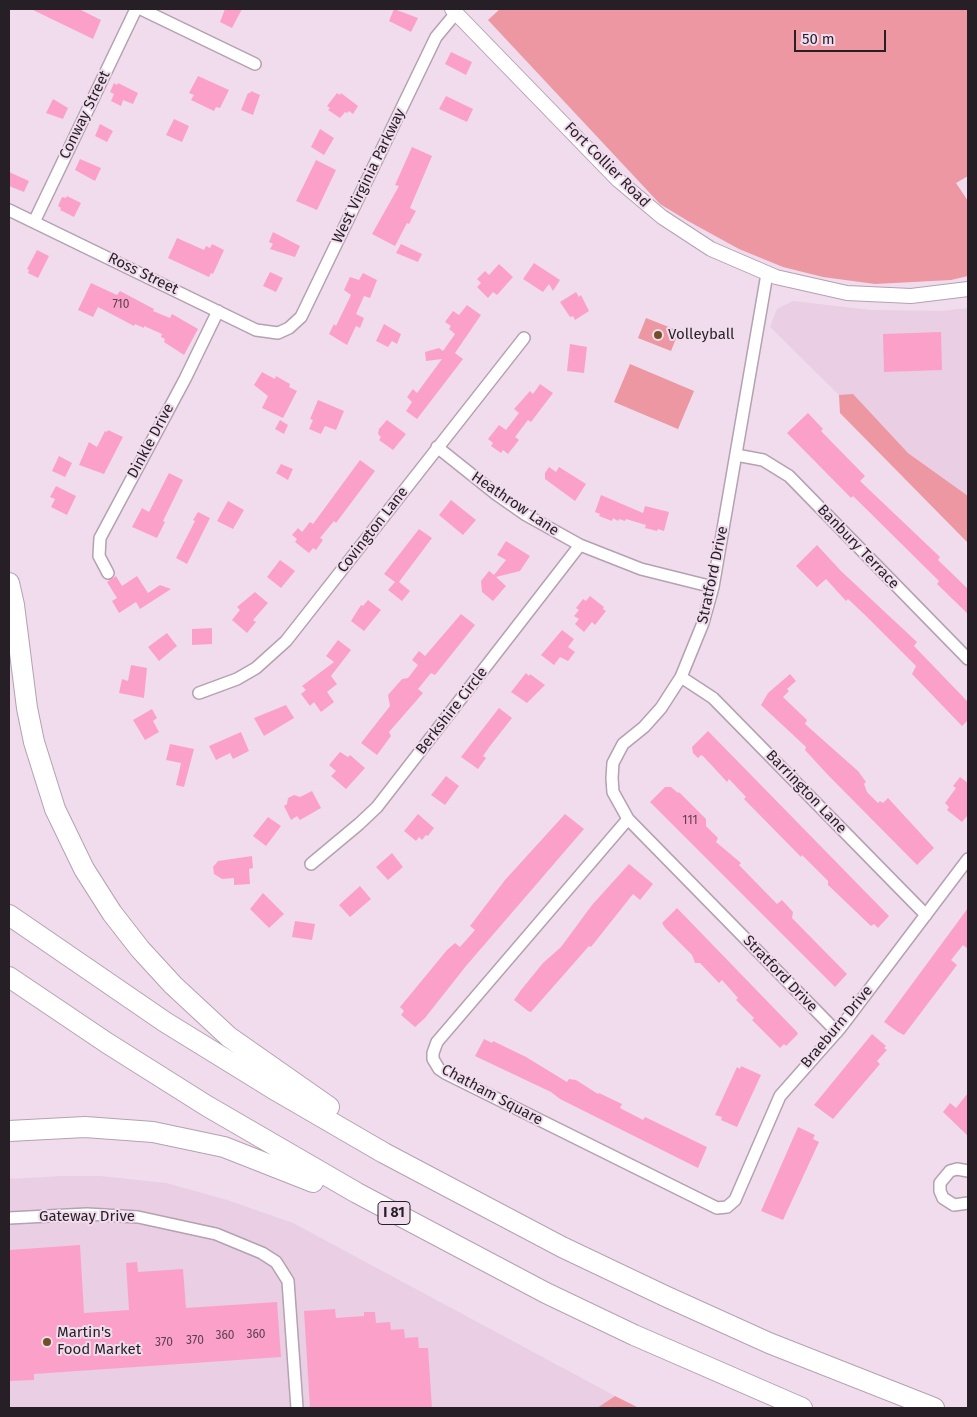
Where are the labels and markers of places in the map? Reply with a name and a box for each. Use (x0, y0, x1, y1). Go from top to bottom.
place label: Volleyball (668, 326, 734, 344)
marker: Volleyball (652, 329, 664, 341)
place label: Martin's Food Market (57, 1324, 141, 1359)
marker: Martin's Food Market (41, 1336, 53, 1348)

